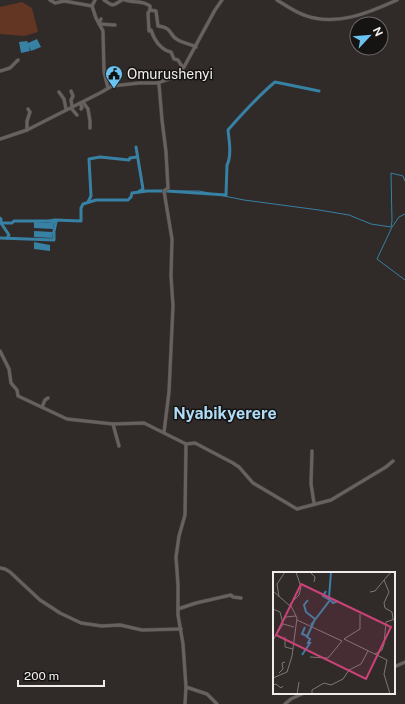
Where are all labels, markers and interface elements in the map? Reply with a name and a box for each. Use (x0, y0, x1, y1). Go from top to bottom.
north arrow (349, 16, 389, 56)
text: N (371, 25, 385, 38)
public building icon: Omurushenyi (104, 64, 124, 89)
place label: Omurushenyi (127, 66, 213, 82)
district label: Nyabikyerere (173, 404, 277, 423)
inset map (273, 572, 395, 694)
scale bar (18, 662, 104, 688)
text: 200 m (24, 669, 59, 683)

